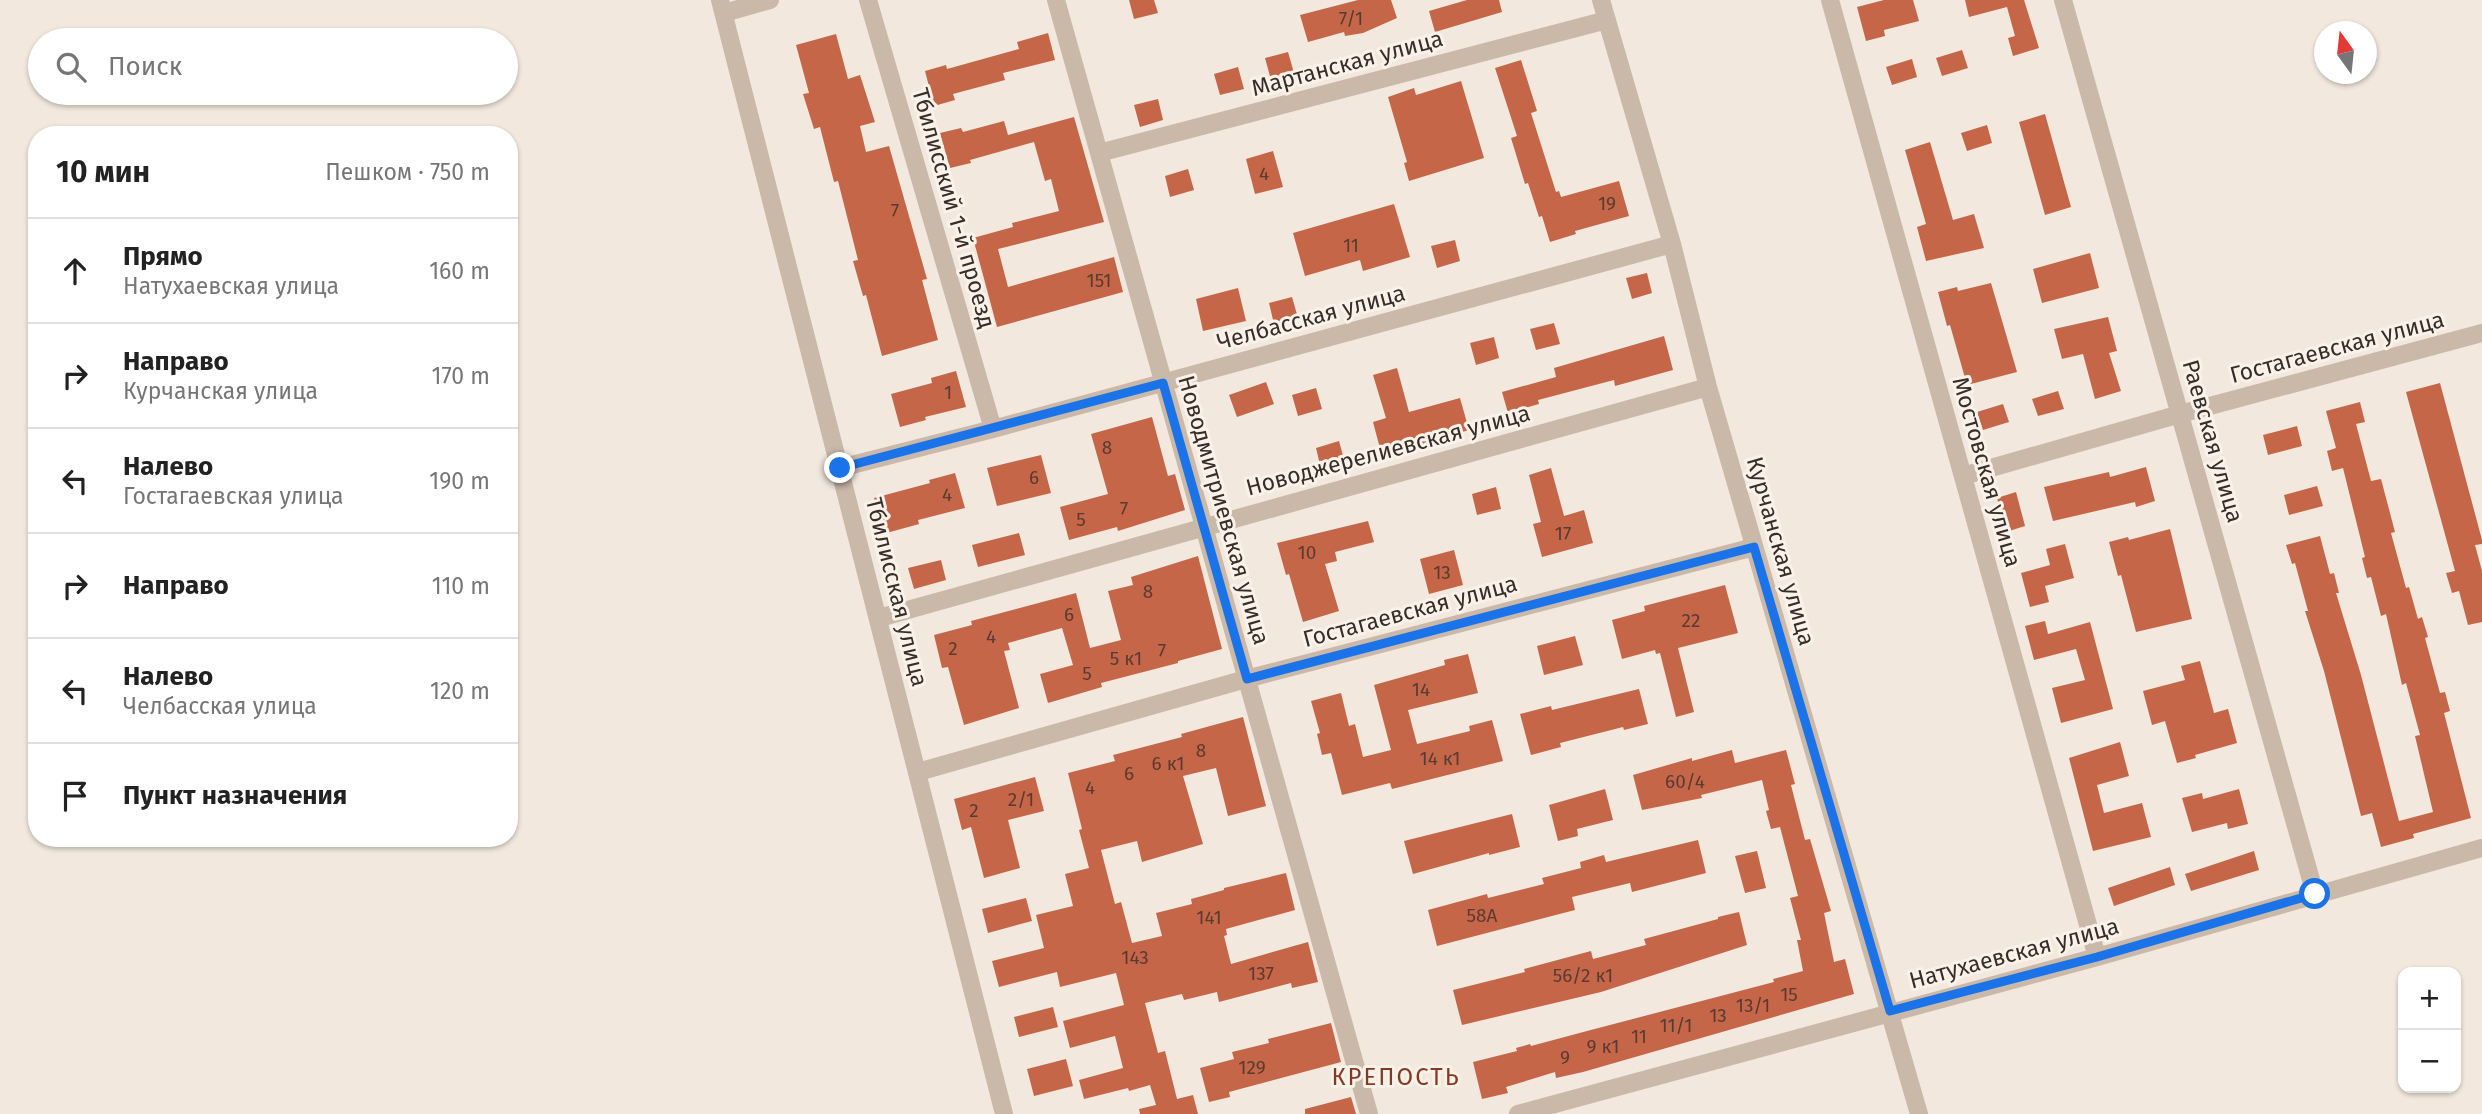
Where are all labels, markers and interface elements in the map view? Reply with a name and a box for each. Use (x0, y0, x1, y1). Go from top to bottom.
house number: 7/1 (1339, 7, 1363, 30)
north arrow (2314, 21, 2377, 84)
street label: Мартанская улица (1248, 24, 1446, 102)
search box (28, 28, 518, 105)
icon: search (52, 48, 90, 86)
text: Поиск (108, 51, 182, 82)
street label: Тбилисский 1-й проезд (906, 85, 1002, 331)
text: 10 мин (56, 154, 150, 190)
text: Пешком · 750 m (325, 158, 490, 186)
house number: 4 (1259, 162, 1269, 185)
house number: 19 (1598, 192, 1616, 215)
house number: 7 (891, 199, 899, 222)
house number: 11 (1343, 234, 1359, 257)
text: Прямо (123, 241, 203, 272)
icon: ahead (56, 252, 94, 290)
text: 160 m (429, 257, 490, 285)
house number: 151 (1086, 269, 1112, 292)
text: Натухаевская улица (123, 272, 339, 300)
street label: Челбасская улица (1214, 278, 1408, 356)
street label: Гостагаевская улица (2227, 305, 2447, 389)
text: Направо (123, 346, 229, 377)
street label: Раевская улица (2176, 356, 2250, 526)
icon: right (56, 357, 94, 395)
text: 170 m (431, 362, 490, 390)
street label: Новодмитриевская улица (1172, 372, 1276, 648)
street label: Мостовская улица (1946, 374, 2028, 570)
text: Курчанская улица (123, 377, 318, 405)
house number: 1 (944, 381, 952, 404)
street label: Новоджерелиевская улица (1243, 399, 1533, 501)
house number: 8 (1102, 436, 1112, 459)
text: Налево (123, 451, 213, 482)
route end (824, 452, 855, 483)
street label: Курчанская улица (1741, 453, 1821, 649)
icon: left (56, 462, 94, 500)
house number: 6 (1029, 466, 1039, 489)
text: 190 m (429, 467, 490, 495)
text: Гостагаевская улица (123, 482, 344, 510)
house number: 4 (942, 483, 952, 506)
street label: Тбилисская улица (860, 495, 934, 689)
house number: 7 (1120, 497, 1128, 520)
house number: 5 (1076, 508, 1086, 531)
house number: 17 (1555, 522, 1571, 545)
house number: 10 (1298, 541, 1316, 564)
house number: 13 (1433, 561, 1451, 584)
icon: right (56, 567, 94, 605)
street label: Гостагаевская улица (1300, 569, 1520, 653)
text: Направо (123, 570, 229, 601)
text: 110 m (432, 572, 490, 600)
house number: 8 (1143, 580, 1153, 603)
house number: 6 (1064, 603, 1074, 626)
house number: 22 (1682, 609, 1700, 632)
house number: 4 (986, 625, 996, 648)
house number: 2 (948, 637, 958, 660)
house number: 7 (1158, 639, 1166, 662)
house number: 5 к1 (1110, 647, 1142, 670)
text: Налево (123, 661, 213, 692)
house number: 5 (1082, 662, 1092, 685)
icon: left (56, 672, 94, 710)
text: 120 m (430, 677, 490, 705)
house number: 14 (1412, 678, 1430, 701)
text: Челбасская улица (123, 692, 317, 720)
house number: 8 (1196, 739, 1206, 762)
house number: 14 к1 (1419, 747, 1461, 770)
house number: 6 к1 (1152, 752, 1184, 775)
house number: 6 (1124, 762, 1134, 785)
house number: 60/4 (1665, 770, 1705, 793)
house number: 4 (1085, 776, 1095, 799)
icon: arrive (56, 777, 94, 815)
text: Пункт назначения (123, 780, 347, 811)
house number: 2/1 (1008, 788, 1034, 811)
house number: 2 (969, 799, 979, 822)
route start (2299, 878, 2330, 909)
house number: 58А (1467, 904, 1498, 927)
house number: 141 (1196, 906, 1222, 929)
street label: Натухаевская улица (1906, 912, 2122, 994)
house number: 143 (1121, 946, 1149, 969)
house number: 137 (1248, 962, 1274, 985)
house number: 56/2 к1 (1553, 964, 1613, 987)
map controls (2398, 967, 2461, 1093)
button: + (2398, 967, 2461, 1030)
house number: 15 (1780, 983, 1798, 1006)
house number: 13/1 (1736, 994, 1770, 1017)
house number: 13 (1709, 1004, 1727, 1027)
house number: 11/1 (1659, 1014, 1693, 1037)
house number: 11 (1631, 1025, 1647, 1048)
button: − (2398, 1030, 2461, 1093)
house number: 9 к1 (1587, 1035, 1619, 1058)
house number: 9 (1560, 1046, 1570, 1069)
house number: 129 (1238, 1056, 1266, 1079)
district label: КРЕПОСТЬ (1331, 1063, 1461, 1091)

